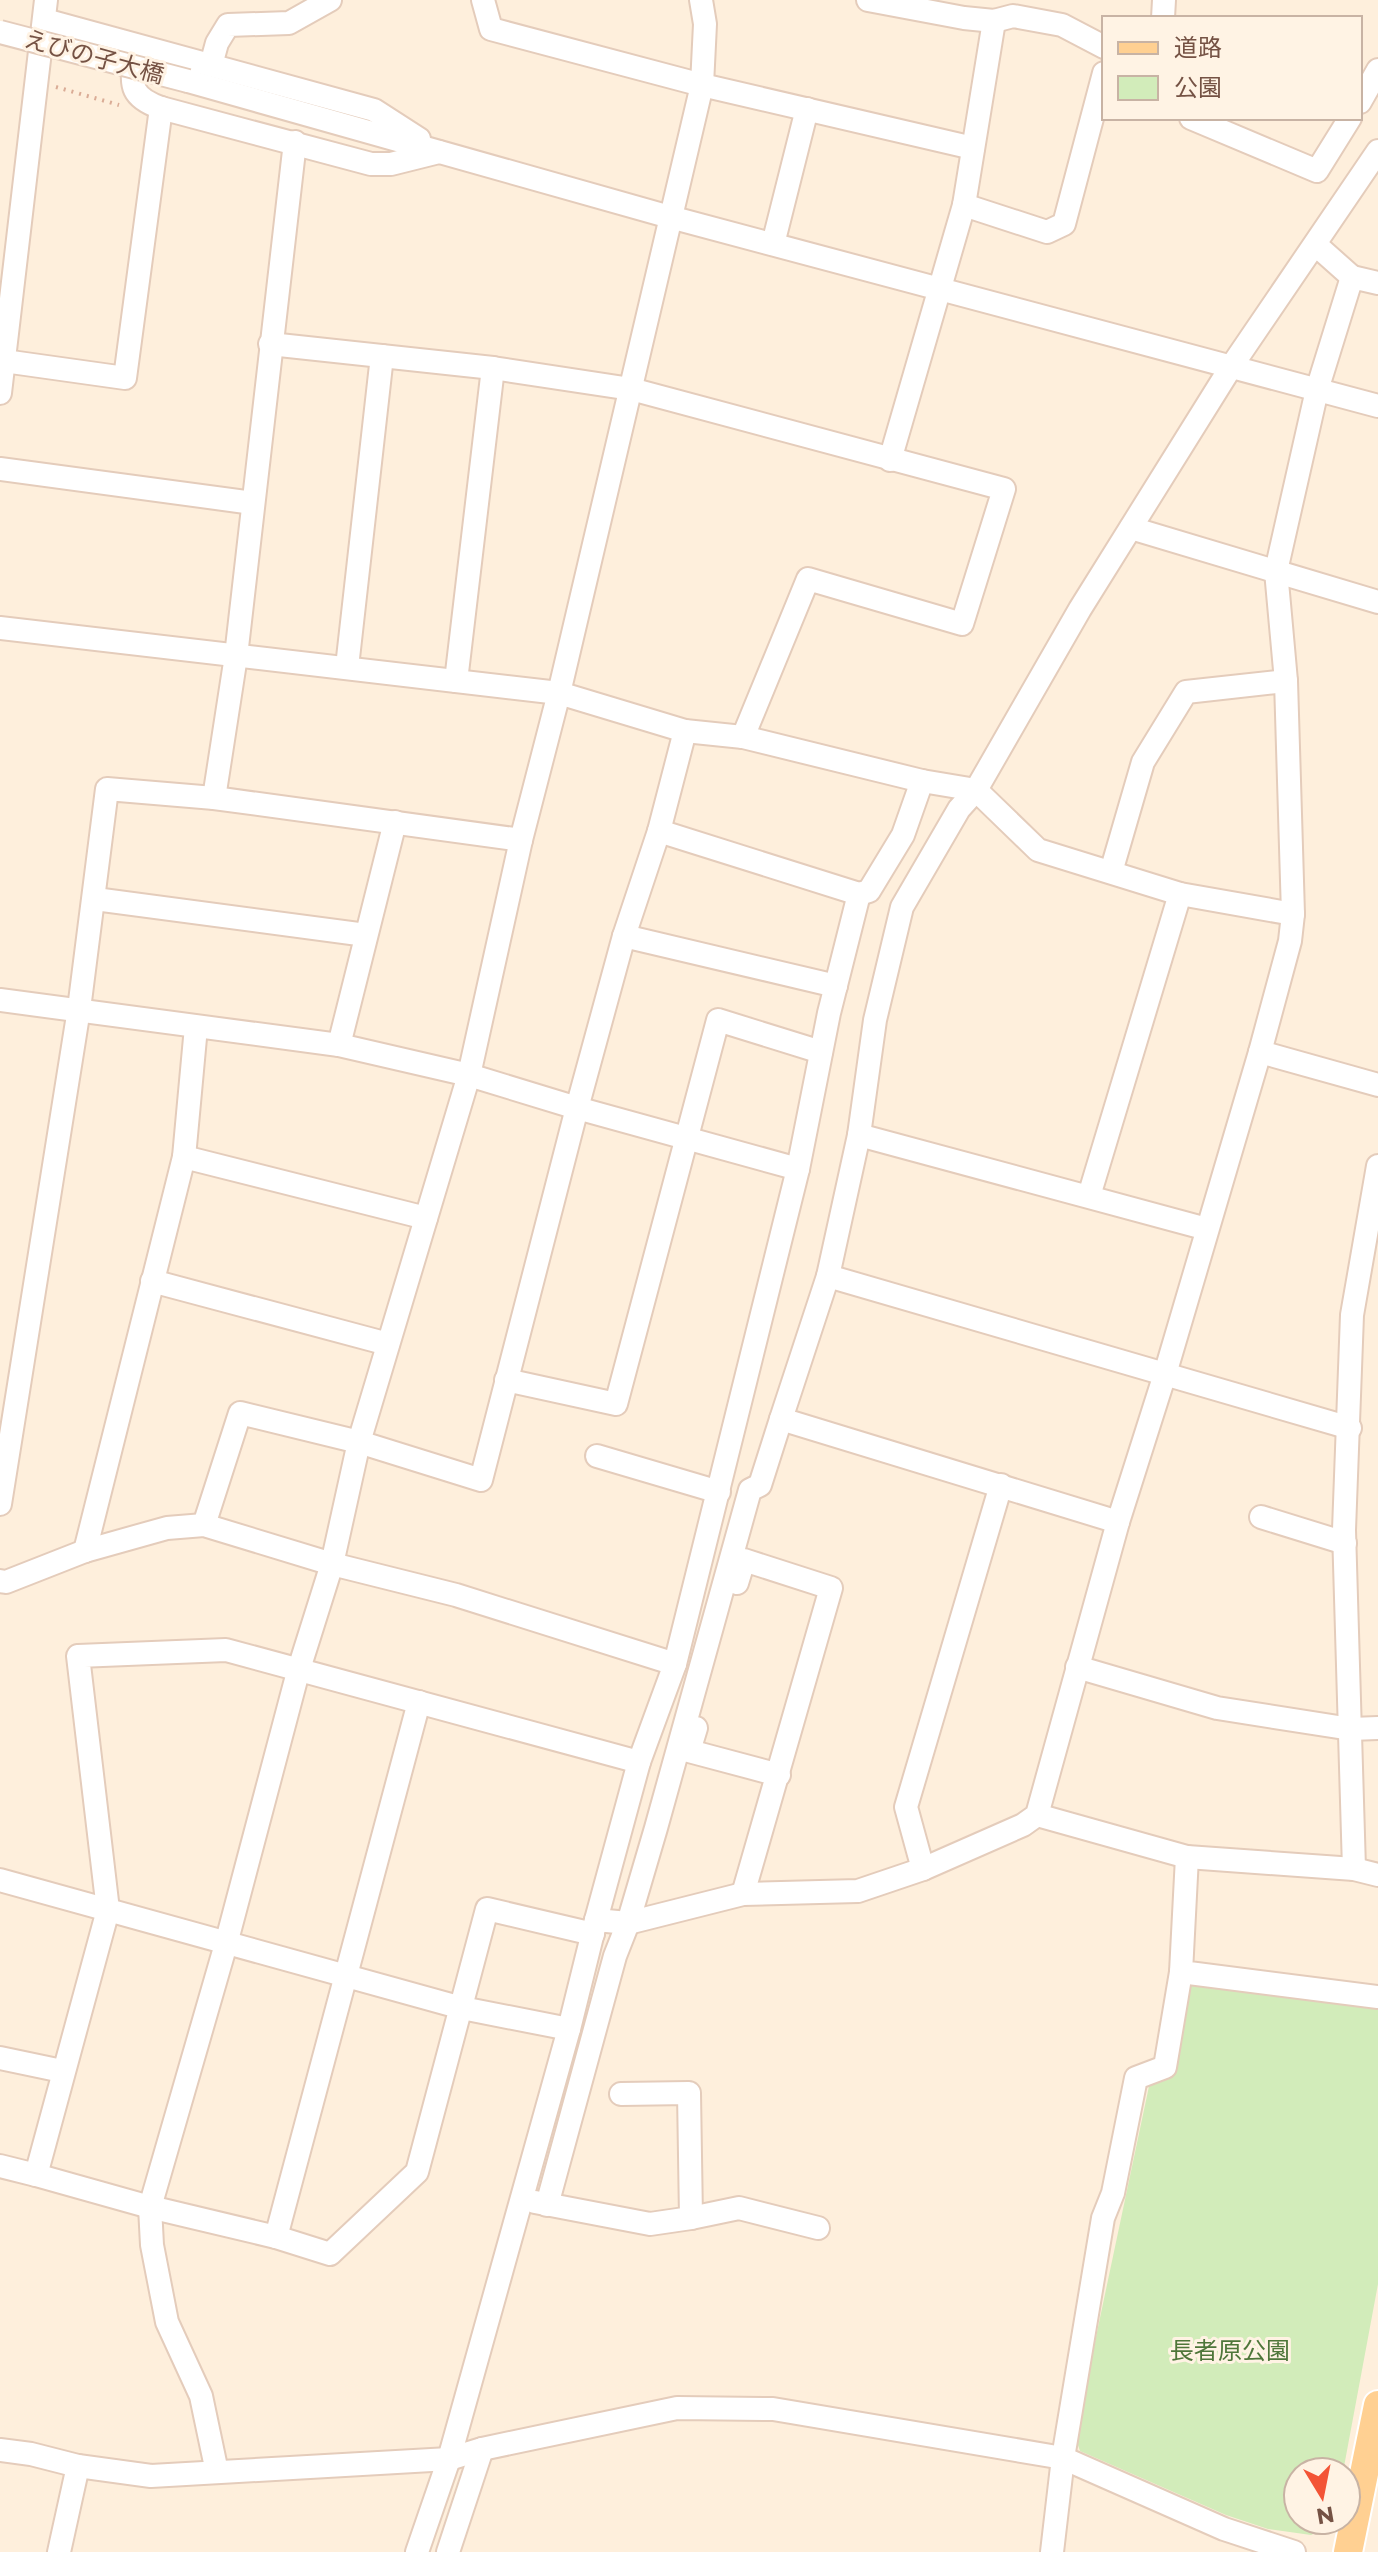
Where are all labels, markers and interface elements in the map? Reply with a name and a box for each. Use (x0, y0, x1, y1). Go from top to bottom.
legend (1102, 16, 1362, 120)
street label: えびの子大橋 (21, 24, 167, 89)
text: 道路 (1174, 33, 1222, 62)
text: 公園 (1174, 73, 1222, 102)
park label: 長者原公園 (1170, 2336, 1290, 2365)
north arrow (1282, 2456, 1362, 2536)
text: N (1314, 2500, 1336, 2530)

